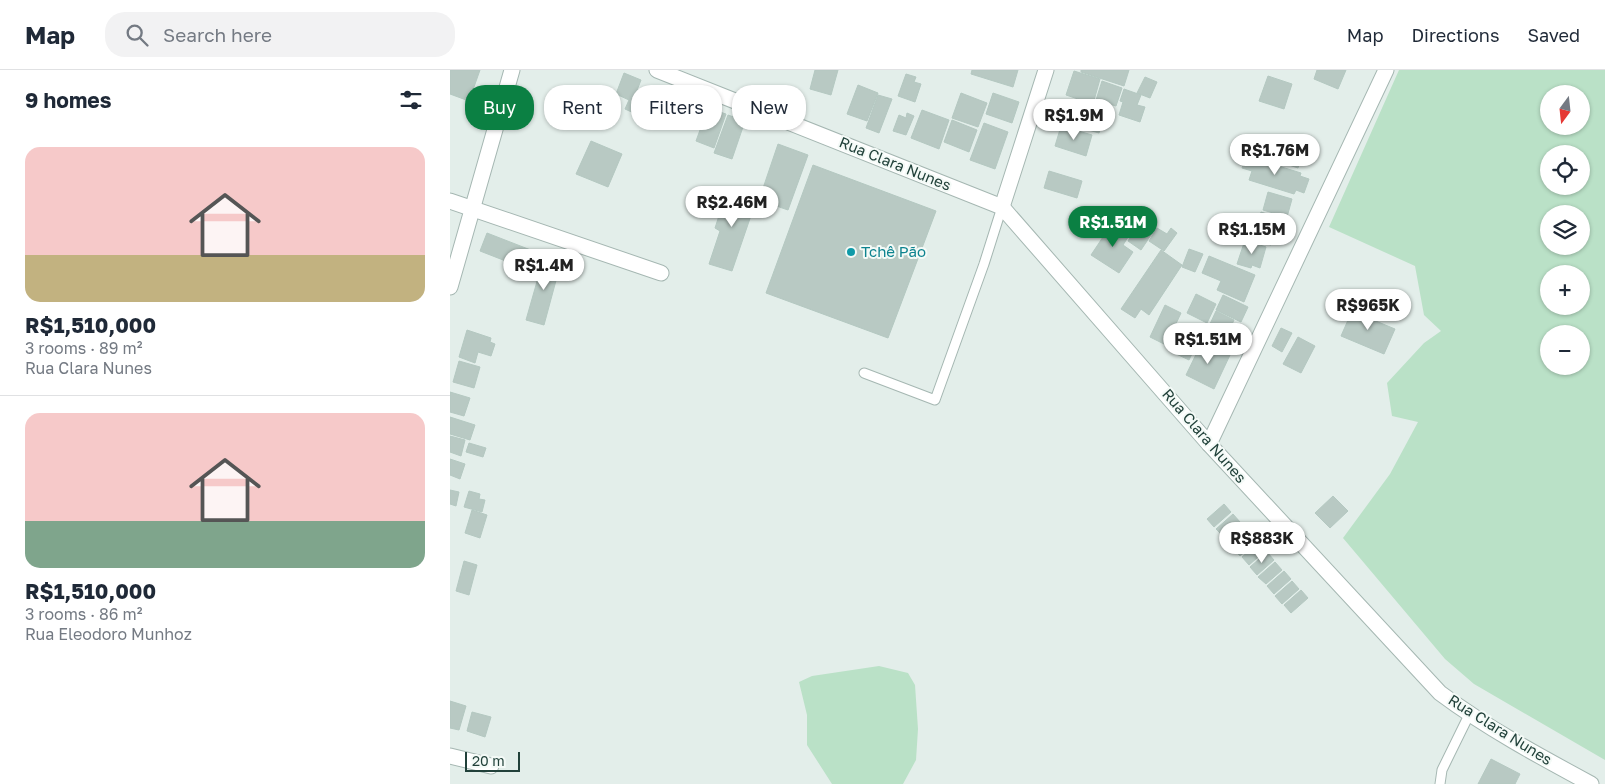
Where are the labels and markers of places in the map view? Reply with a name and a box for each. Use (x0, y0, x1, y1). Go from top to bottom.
pin: R$1.9M (1033, 98, 1115, 141)
pin: R$1.76M (1229, 134, 1321, 176)
pin: R$2.46M (686, 186, 778, 228)
pin: R$1.51M (1067, 206, 1159, 248)
pin: R$1.15M (1206, 212, 1298, 255)
place label: Tchê Pão (861, 242, 926, 260)
marker: Tchê Pão (845, 246, 857, 258)
pin: R$1.4M (503, 248, 585, 291)
pin: R$965K (1327, 288, 1409, 331)
pin: R$1.51M (1162, 322, 1254, 365)
pin: R$883K (1221, 522, 1303, 564)

